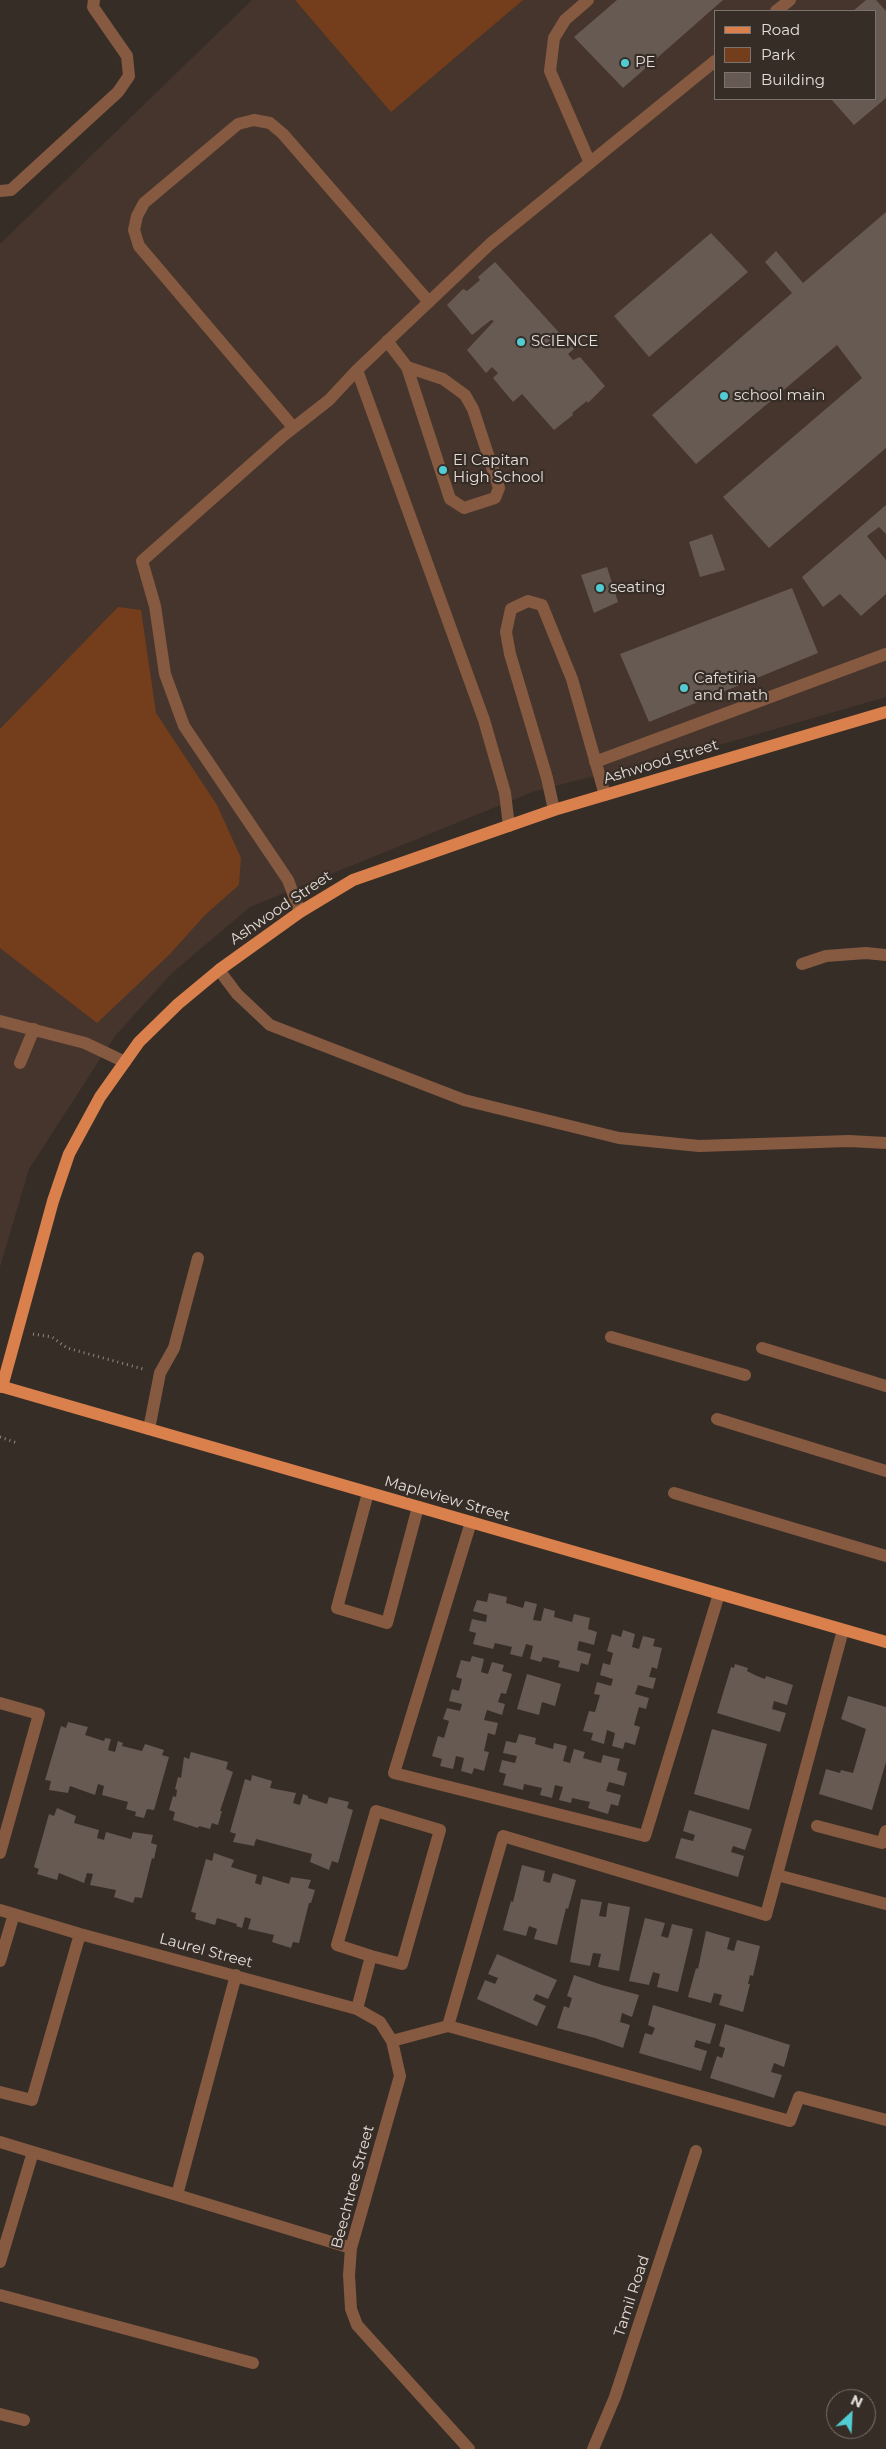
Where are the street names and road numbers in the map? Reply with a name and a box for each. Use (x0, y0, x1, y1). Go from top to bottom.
street label: Ashwood Street (601, 736, 721, 788)
street label: Ashwood Street (227, 867, 335, 949)
street label: Mapleview Street (382, 1472, 512, 1526)
street label: Laurel Street (157, 1930, 255, 1972)
street label: Beechtree Street (328, 2123, 378, 2251)
street label: Tamil Road (610, 2253, 654, 2339)

